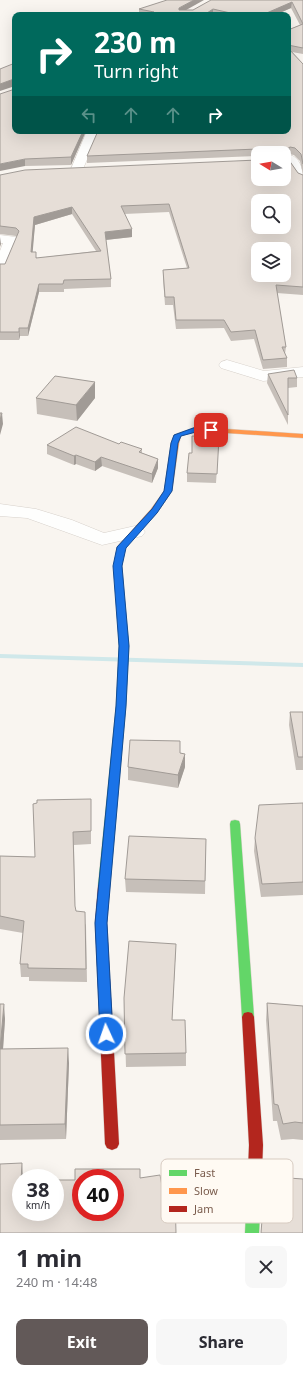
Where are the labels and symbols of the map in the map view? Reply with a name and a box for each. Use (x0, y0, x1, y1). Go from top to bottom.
north arrow (251, 146, 291, 186)
pin (194, 413, 228, 447)
position arrow (85, 1013, 127, 1055)
legend (161, 1159, 293, 1223)
text: Fast (194, 1165, 215, 1180)
speed limit sign: 40 (72, 1169, 124, 1221)
text: Slow (194, 1183, 218, 1198)
text: Jam (193, 1201, 213, 1216)

